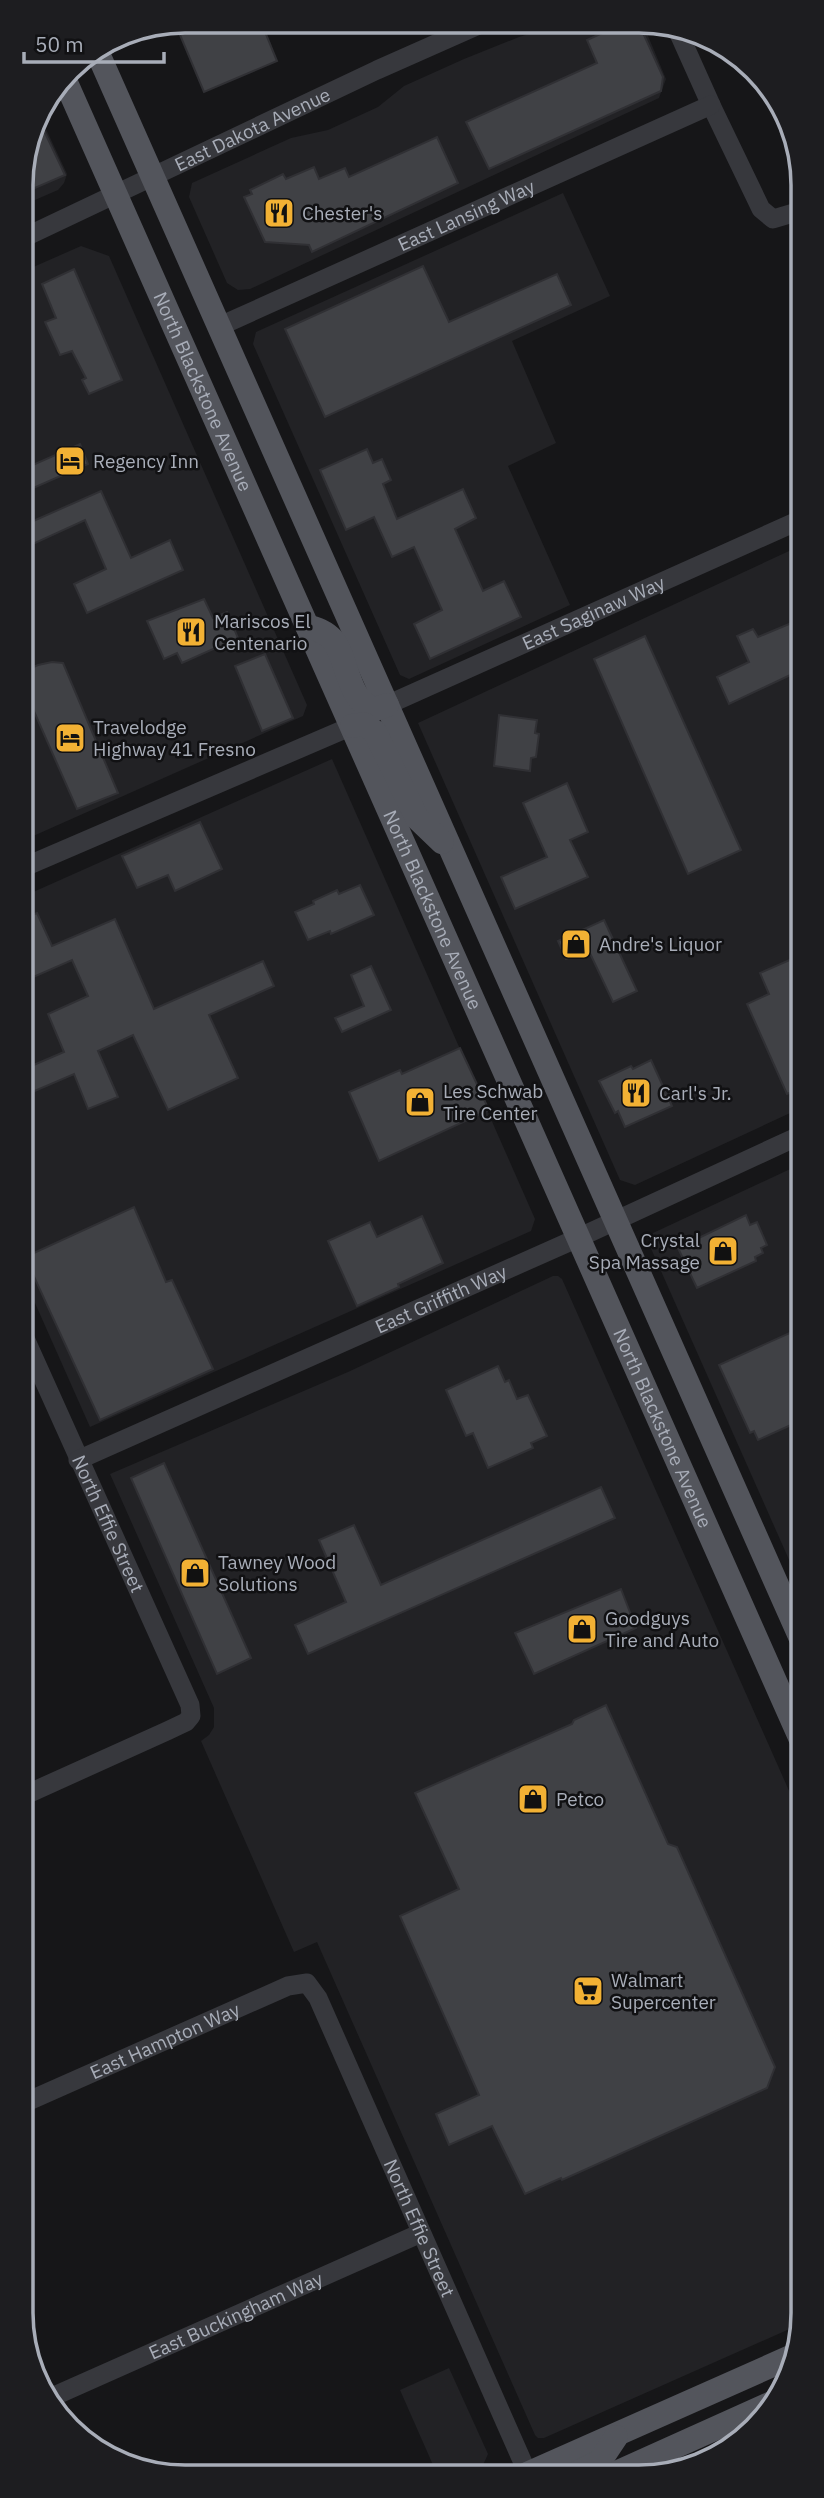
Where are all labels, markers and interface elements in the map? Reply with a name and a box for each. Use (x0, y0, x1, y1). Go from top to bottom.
scale bar (24, 21, 164, 65)
text: 50 m (35, 30, 84, 58)
street label: East Dakota Avenue (171, 82, 334, 176)
street label: East Lansing Way (394, 174, 539, 256)
restaurant icon: Chester's (262, 196, 296, 230)
place label: Chester's (302, 201, 383, 225)
street label: North Blackstone Avenue (148, 288, 258, 495)
hotel icon: Regency Inn (53, 444, 87, 478)
place label: Regency Inn (93, 449, 199, 473)
street label: East Saginaw Way (518, 570, 669, 655)
place label: Mariscos El Centenario (214, 609, 311, 655)
restaurant icon: Mariscos El Centenario (174, 615, 208, 649)
place label: Travelodge Highway 41 Fresno (93, 715, 256, 761)
hotel icon: Travelodge Highway 41 Fresno (53, 721, 87, 755)
street label: North Blackstone Avenue (378, 806, 488, 1013)
shop icon: Andre's Liquor (559, 927, 593, 961)
place label: Andre's Liquor (599, 932, 722, 956)
restaurant icon: Carl's Jr. (619, 1076, 653, 1110)
place label: Les Schwab Tire Center (443, 1079, 543, 1125)
place label: Carl's Jr. (659, 1081, 732, 1105)
shop icon: Les Schwab Tire Center (403, 1085, 437, 1119)
place label: Crystal Spa Massage (589, 1228, 700, 1274)
shop icon: Crystal Spa Massage (706, 1234, 740, 1268)
street label: East Griffith Way (371, 1259, 511, 1339)
street label: North Blackstone Avenue (608, 1325, 718, 1532)
street label: North Effie Street (67, 1451, 150, 1596)
place label: Tawney Wood Solutions (218, 1550, 336, 1596)
shop icon: Tawney Wood Solutions (178, 1556, 212, 1590)
place label: Goodguys Tire and Auto (605, 1606, 719, 1652)
shop icon: Goodguys Tire and Auto (565, 1612, 599, 1646)
shop icon: Petco (516, 1782, 550, 1816)
place label: Petco (556, 1787, 604, 1811)
place label: Walmart Supercenter (611, 1968, 716, 2014)
supermarket icon: Walmart Supercenter (571, 1974, 605, 2008)
street label: East Hampton Way (86, 1997, 244, 2084)
street label: North Effie Street (379, 2155, 460, 2301)
street label: East Buckingham Way (145, 2266, 327, 2365)

